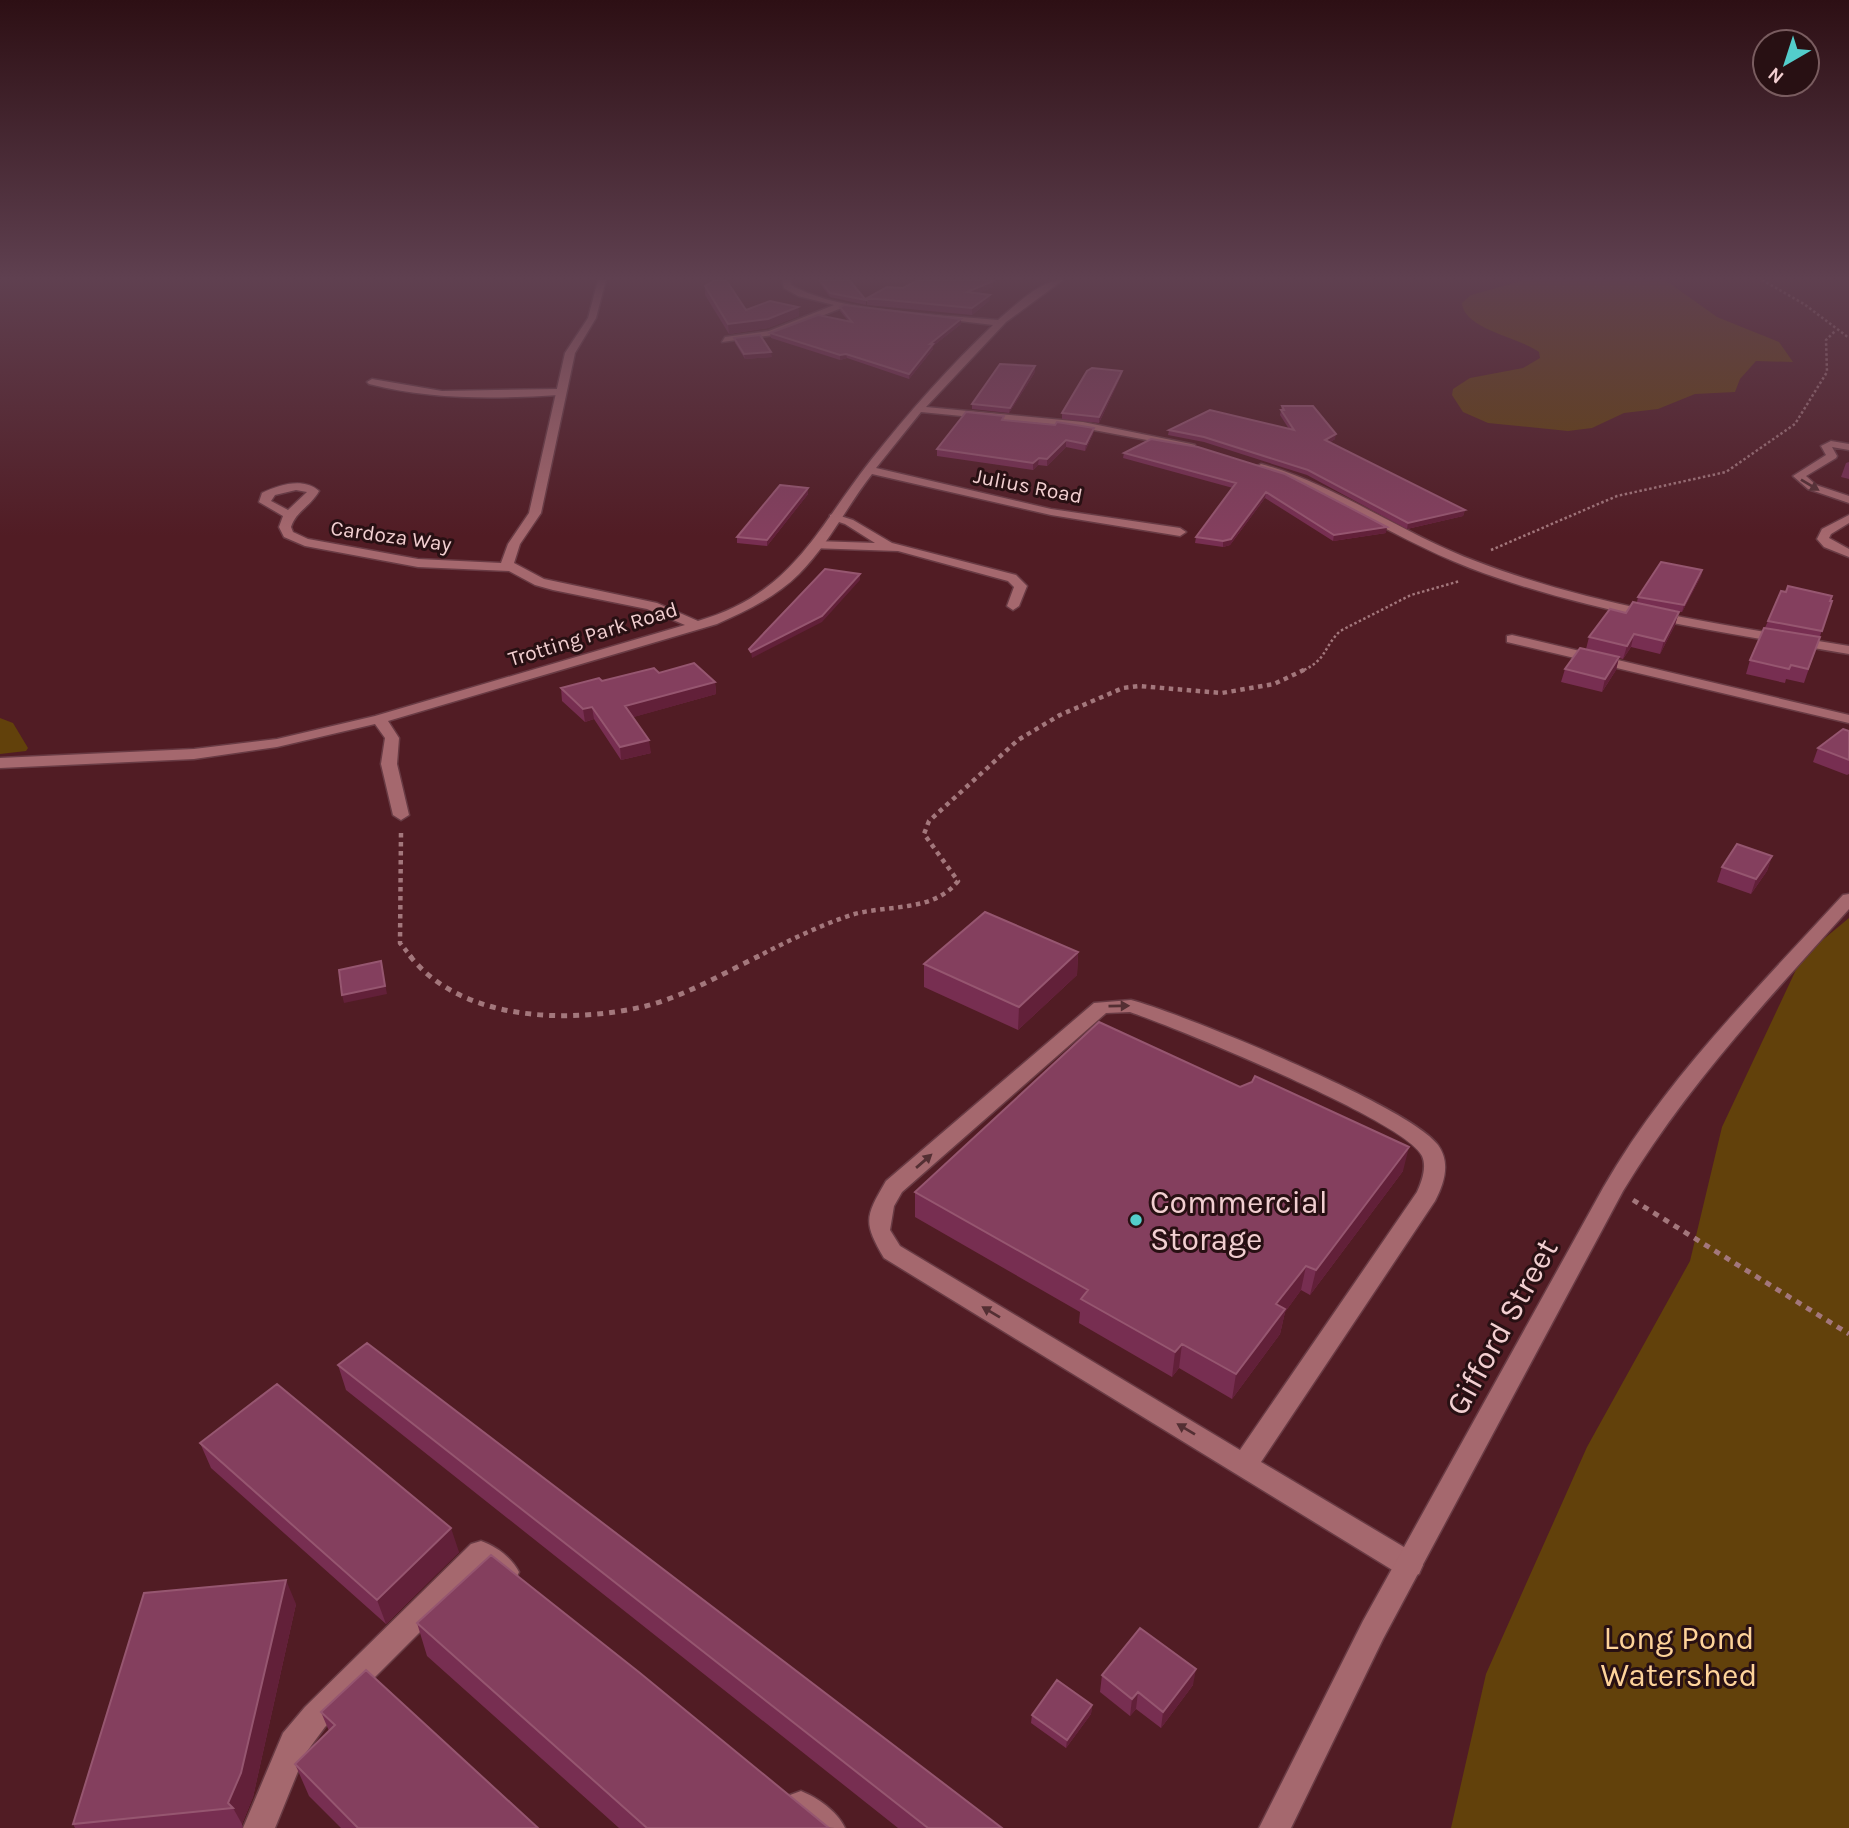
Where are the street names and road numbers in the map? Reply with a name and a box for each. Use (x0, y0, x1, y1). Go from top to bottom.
street label: Julius Road (972, 464, 1084, 508)
street label: Cardoza Way (329, 516, 453, 556)
street label: Trotting Park Road (506, 597, 680, 671)
street label: Gifford Street (1438, 1233, 1566, 1421)

